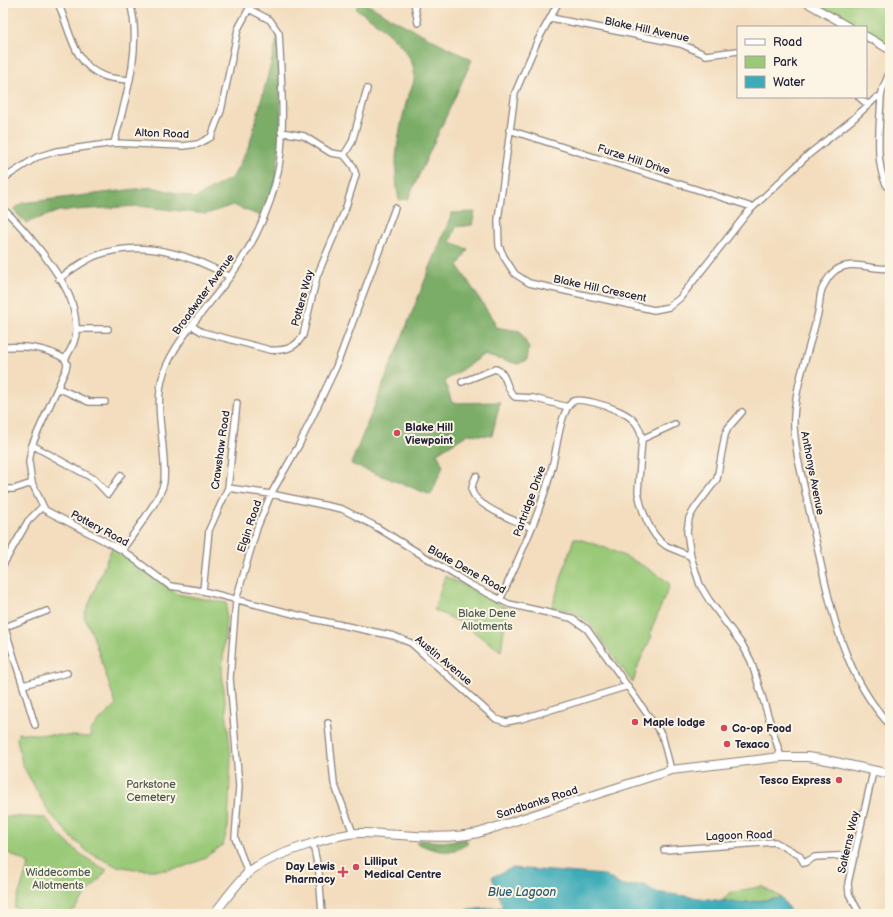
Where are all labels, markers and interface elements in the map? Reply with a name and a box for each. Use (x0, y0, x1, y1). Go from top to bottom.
street label: Blake Hill Avenue (603, 14, 691, 45)
legend (737, 26, 867, 98)
text: Road (773, 35, 802, 50)
text: Park (773, 55, 797, 70)
text: Water (773, 75, 805, 90)
street label: Alton Road (135, 126, 189, 141)
street label: Furze Hill Drive (596, 142, 672, 177)
street label: Broadwater Avenue (170, 251, 237, 337)
street label: Potters Way (289, 268, 316, 328)
street label: Blake Hill Crescent (552, 272, 648, 305)
street label: Crawshaw Road (208, 410, 232, 491)
place label: Blake Hill Viewpoint (405, 421, 453, 447)
marker: Blake Hill Viewpoint (392, 428, 402, 438)
street label: Anthonys Avenue (798, 430, 827, 517)
street label: Partridge Drive (511, 463, 549, 539)
street label: Elgin Road (234, 498, 264, 554)
street label: Pottery Road (69, 508, 131, 549)
street label: Blake Dene Road (425, 543, 508, 596)
park label: Blake Dene Allotments (458, 607, 516, 633)
street label: Austin Avenue (413, 633, 475, 688)
place label: Maple lodge (643, 716, 705, 729)
marker: Maple lodge (630, 717, 640, 727)
place label: Co-op Food (732, 722, 791, 735)
marker: Co-op Food (719, 723, 729, 733)
place label: Texaco (735, 738, 770, 751)
marker: Texaco (722, 739, 732, 749)
place label: Tesco Express (759, 774, 832, 787)
marker: Tesco Express (834, 775, 844, 785)
park label: Parkstone Cemetery (126, 778, 176, 804)
street label: Sandbanks Road (495, 783, 579, 822)
street label: Salterns Way (835, 810, 862, 875)
street label: Lagoon Road (705, 828, 773, 843)
place label: Lilliput Medical Centre (364, 855, 441, 881)
place label: Day Lewis Pharmacy (285, 860, 336, 886)
marker: Lilliput Medical Centre (351, 862, 361, 872)
park label: Widdecombe Allotments (25, 866, 91, 892)
marker: Day Lewis Pharmacy (338, 867, 348, 877)
water label: Blue Lagoon (488, 885, 557, 900)

